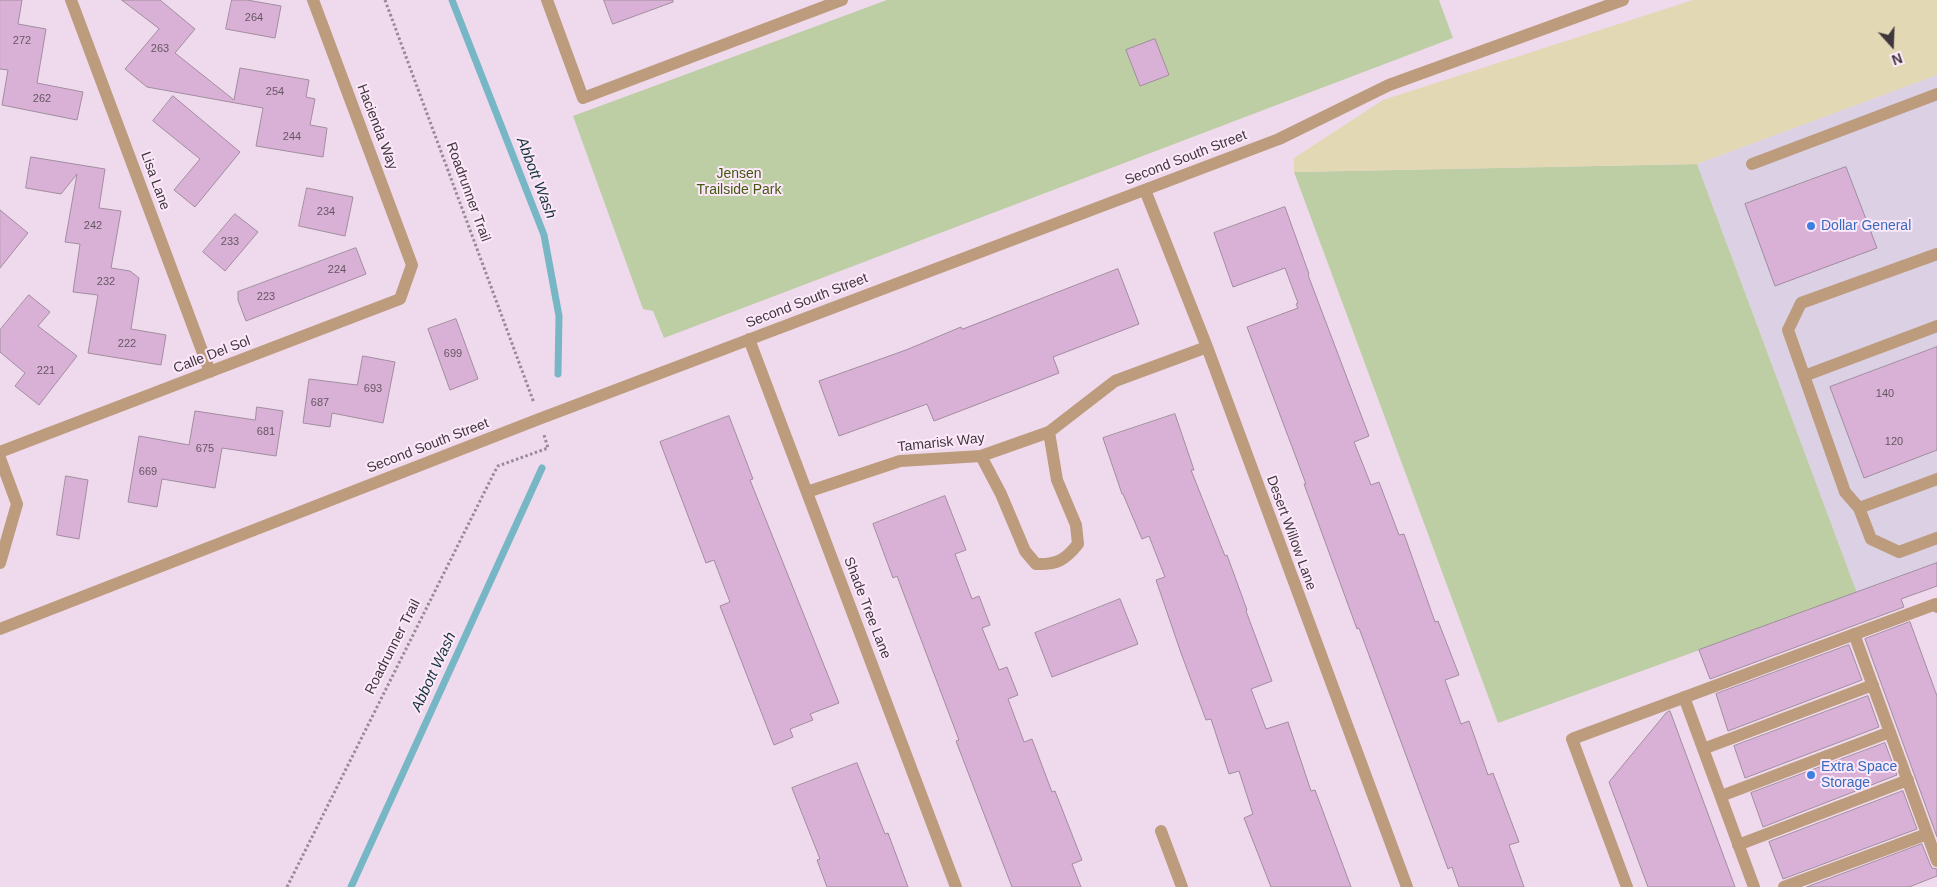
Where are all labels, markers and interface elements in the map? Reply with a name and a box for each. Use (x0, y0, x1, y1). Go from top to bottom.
house number: 264 (245, 11, 263, 25)
north arrow (1867, 20, 1917, 70)
house number: 272 (13, 34, 31, 48)
house number: 263 (151, 42, 169, 56)
text: N (1890, 50, 1905, 68)
street label: Hacienda Way (353, 82, 401, 172)
house number: 254 (266, 85, 284, 99)
house number: 262 (33, 92, 51, 106)
street label: Second South Street (1123, 127, 1249, 189)
house number: 244 (283, 130, 301, 144)
water label: Abbott Wash (512, 135, 560, 221)
street label: Roadrunner Trail (442, 140, 494, 244)
street label: Lisa Lane (137, 150, 173, 212)
park label: Jensen Trailside Park (696, 166, 782, 198)
house number: 234 (317, 205, 335, 219)
place label: Dollar General (1821, 218, 1911, 234)
house number: 242 (84, 219, 102, 233)
marker: Dollar General (1805, 220, 1817, 232)
house number: 233 (221, 235, 239, 249)
house number: 224 (328, 263, 346, 277)
street label: Second South Street (744, 270, 870, 332)
house number: 232 (97, 275, 115, 289)
house number: 223 (257, 290, 275, 304)
street label: Calle Del Sol (171, 333, 253, 377)
house number: 222 (118, 337, 136, 351)
house number: 699 (444, 347, 462, 361)
house number: 221 (37, 364, 55, 378)
house number: 693 (364, 382, 382, 396)
house number: 140 (1876, 387, 1894, 401)
house number: 687 (311, 396, 329, 410)
street label: Second South Street (365, 415, 491, 477)
house number: 681 (257, 425, 275, 439)
street label: Tamarisk Way (897, 430, 985, 456)
house number: 120 (1885, 435, 1903, 449)
house number: 675 (196, 442, 214, 456)
house number: 669 (139, 465, 157, 479)
street label: Desert Willow Lane (1262, 473, 1320, 593)
street label: Shade Tree Lane (840, 555, 894, 661)
street label: Roadrunner Trail (362, 597, 424, 697)
water label: Abbott Wash (408, 629, 460, 715)
place label: Extra Space Storage (1821, 759, 1897, 792)
marker: Extra Space Storage (1805, 769, 1817, 781)

